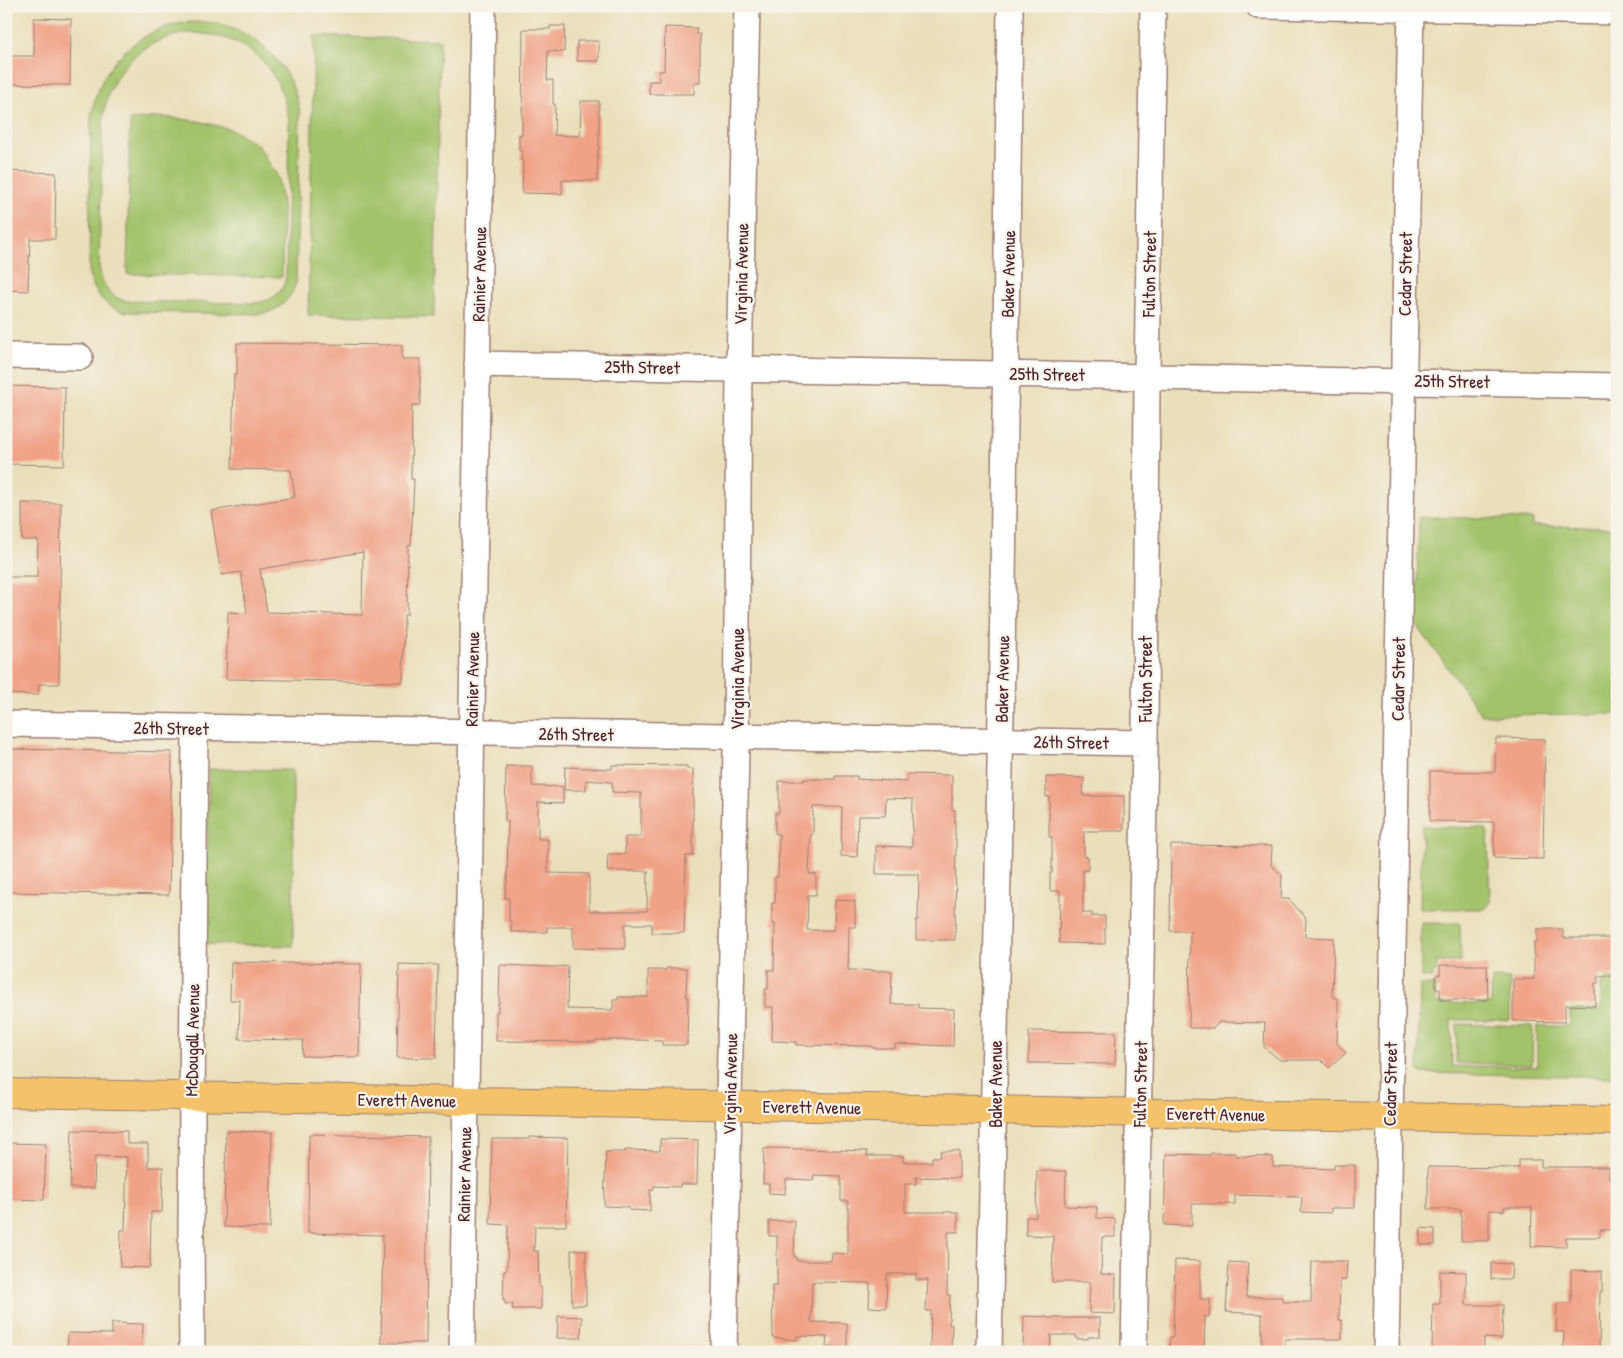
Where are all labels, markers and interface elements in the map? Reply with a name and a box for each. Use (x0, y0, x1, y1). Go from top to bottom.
street label: Virginia Avenue (728, 223, 754, 325)
street label: Rainier Avenue (466, 226, 492, 322)
street label: Baker Avenue (995, 230, 1021, 318)
street label: Fulton Street (1136, 230, 1162, 318)
street label: Cedar Street (1392, 231, 1418, 316)
street label: 25th Street (604, 354, 681, 380)
street label: 25th Street (1009, 361, 1086, 387)
street label: 25th Street (1414, 368, 1491, 394)
street label: Virginia Avenue (725, 628, 750, 730)
street label: Rainier Avenue (459, 631, 485, 727)
street label: Baker Avenue (989, 635, 1015, 723)
street label: Fulton Street (1133, 635, 1158, 723)
street label: Cedar Street (1385, 636, 1411, 721)
street label: 26th Street (133, 715, 210, 741)
street label: 26th Street (538, 721, 615, 747)
street label: 26th Street (1033, 729, 1110, 755)
street label: McDougall Avenue (179, 983, 205, 1097)
street label: Virginia Avenue (717, 1033, 743, 1135)
street label: Baker Avenue (983, 1040, 1008, 1128)
street label: Fulton Street (1127, 1040, 1153, 1128)
street label: Cedar Street (1377, 1041, 1403, 1126)
street label: Everett Avenue (357, 1087, 457, 1113)
street label: Everett Avenue (762, 1094, 862, 1120)
street label: Everett Avenue (1166, 1101, 1266, 1127)
street label: Rainier Avenue (451, 1126, 477, 1222)

